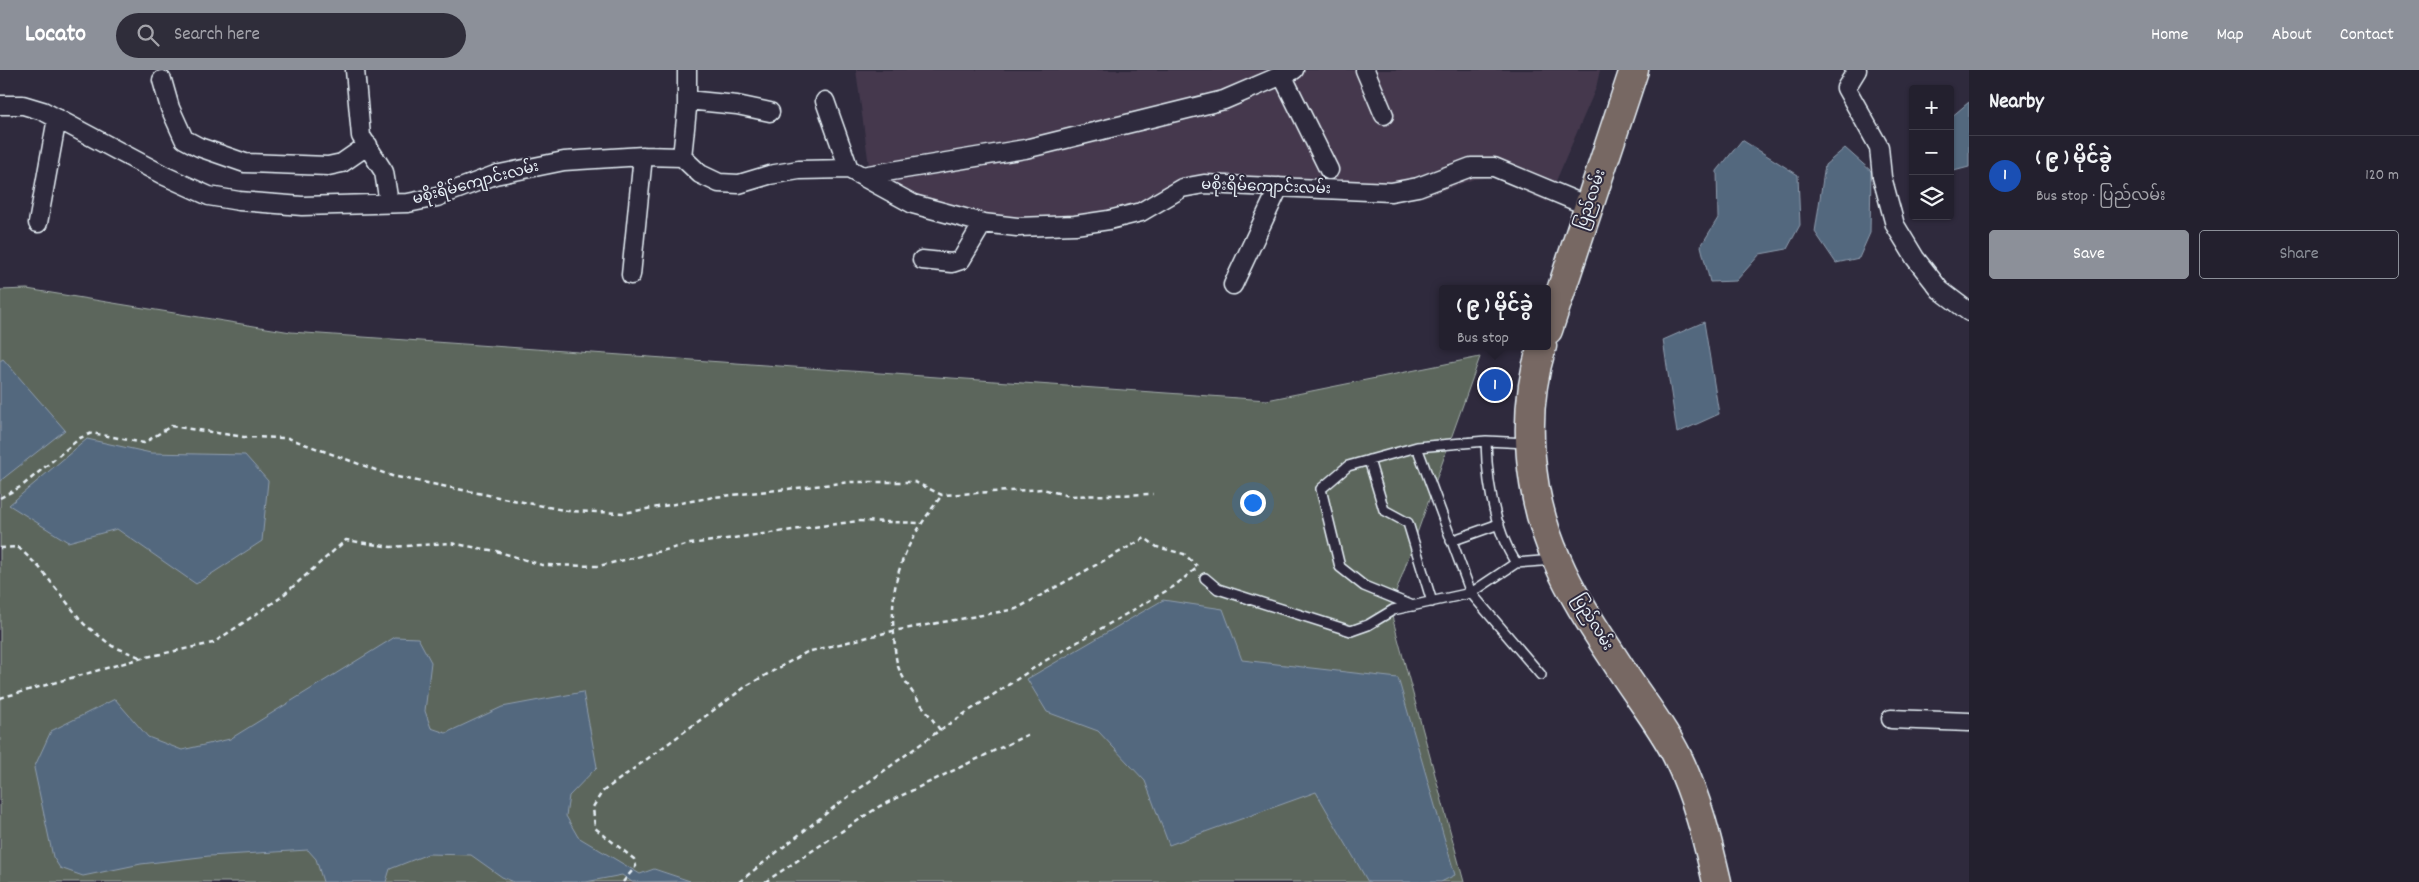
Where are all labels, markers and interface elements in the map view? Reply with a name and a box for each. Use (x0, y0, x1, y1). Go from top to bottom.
search box (116, 13, 466, 58)
text: Locato (25, 18, 86, 52)
icon: search (134, 21, 162, 49)
text: Search here (174, 22, 260, 49)
text: Home (2151, 23, 2188, 48)
text: Map (2216, 23, 2244, 48)
text: About (2272, 23, 2312, 48)
text: Contact (2340, 23, 2394, 48)
map controls (1909, 85, 1954, 220)
button: + (1909, 85, 1954, 130)
text: Nearby (1989, 88, 2044, 118)
button: − (1909, 130, 1954, 175)
text: ( ၉ ) မိုင်ခွဲ (2036, 146, 2112, 173)
street label: မစိုးရိမ်ကျောင်းလမ်း (410, 156, 542, 211)
text: 1 (2003, 164, 2007, 187)
text: 120 m (2365, 164, 2399, 187)
street label: ပြည်လမ်း (1570, 167, 1613, 233)
street label: မစိုးရိမ်ကျောင်းလမ်း (1201, 174, 1331, 201)
button: layers (1909, 175, 1954, 220)
text: Bus stop · ပြည်လမ်း (2036, 185, 2166, 208)
button: Save (1989, 230, 2189, 279)
button: Share (2199, 230, 2399, 279)
popup (1439, 285, 1551, 350)
text: ( ၉ ) မိုင်ခွဲ (1457, 294, 1533, 321)
text: Bus stop (1457, 327, 1509, 350)
pin: 1 (1479, 366, 1511, 404)
your location (1240, 490, 1266, 516)
street label: ပြည်လမ်း (1566, 590, 1618, 655)

